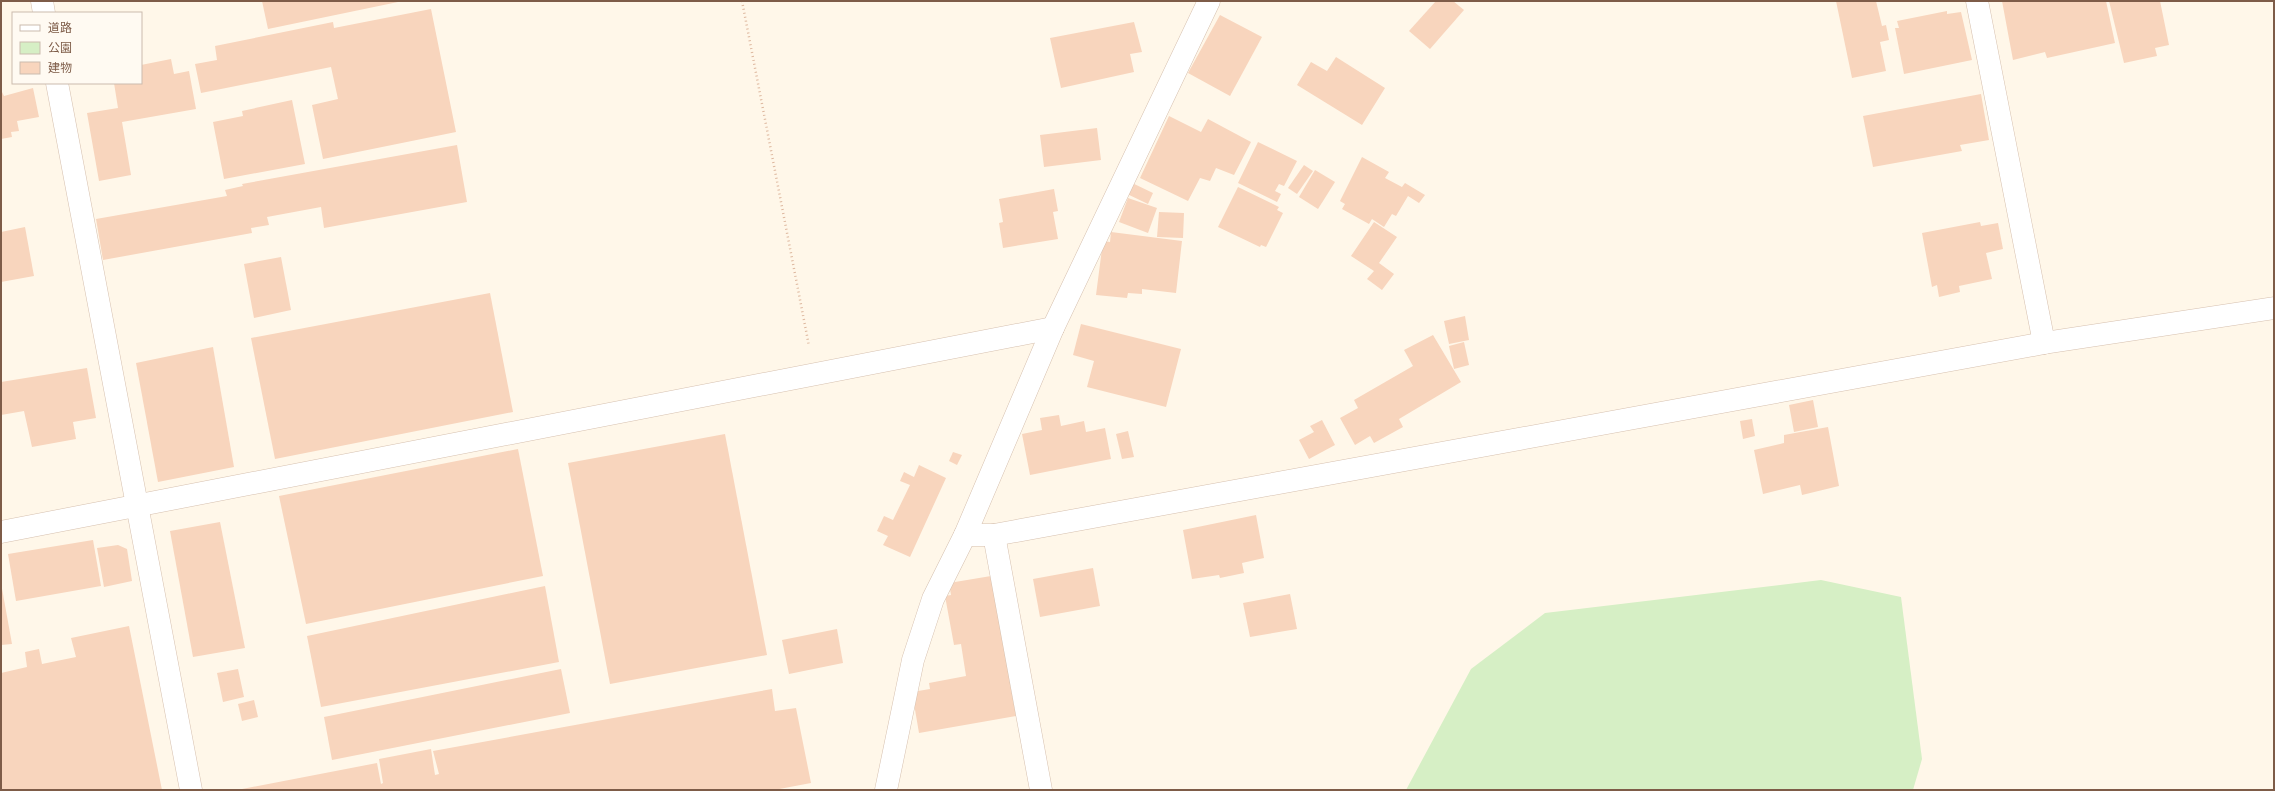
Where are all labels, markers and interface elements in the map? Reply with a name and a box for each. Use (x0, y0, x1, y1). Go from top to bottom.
legend (12, 12, 142, 84)
text: 道路 (48, 21, 72, 35)
text: 公園 (48, 41, 72, 55)
text: 建物 (48, 61, 72, 75)

